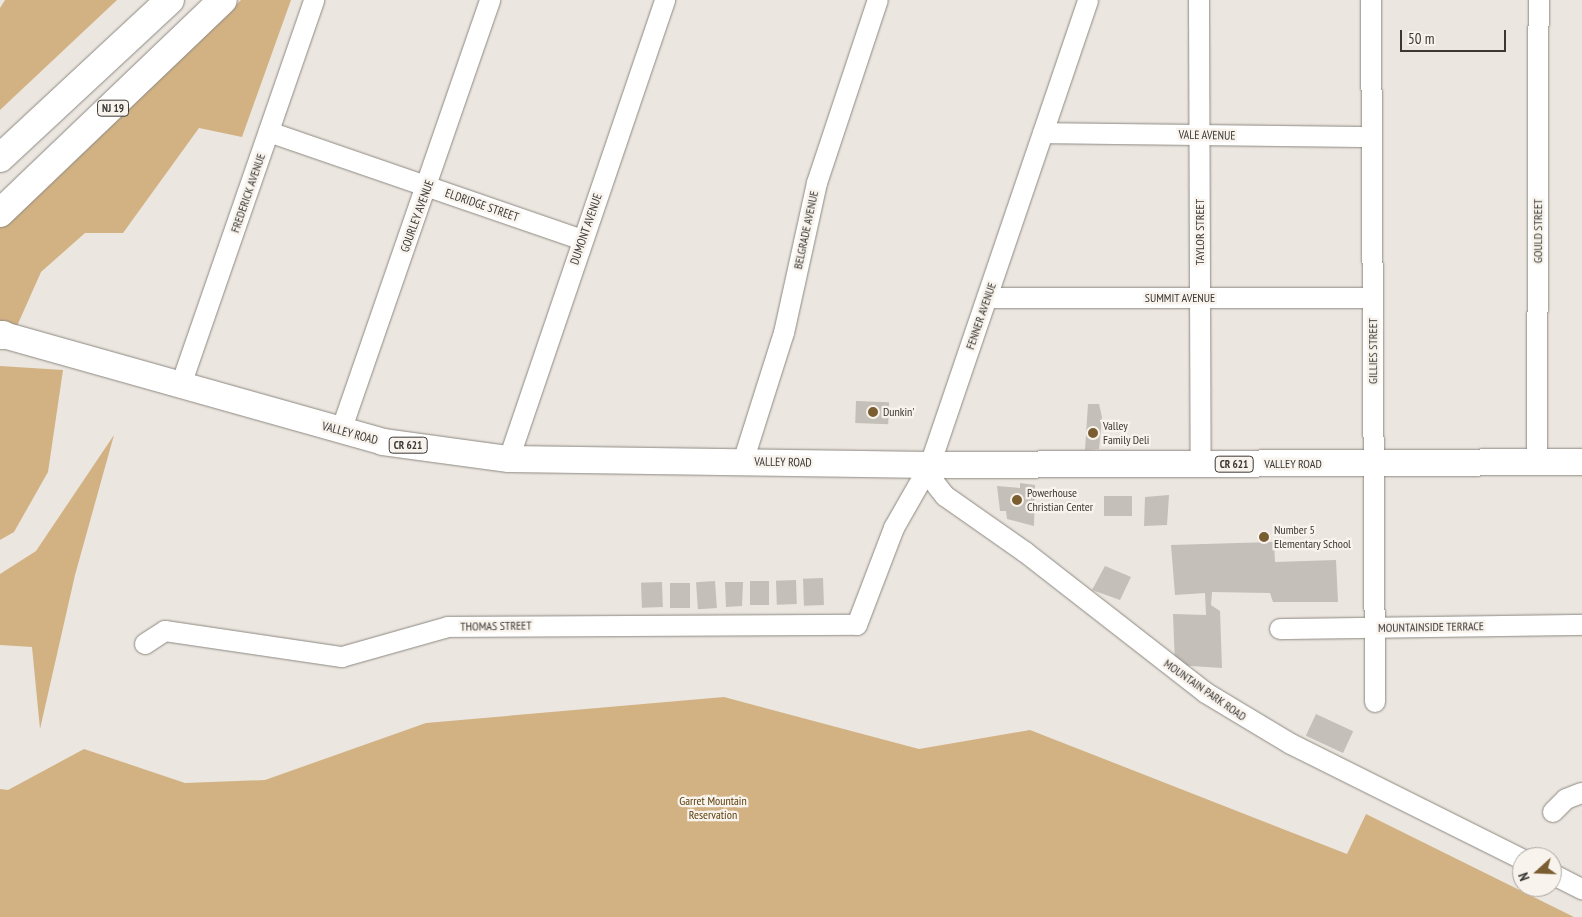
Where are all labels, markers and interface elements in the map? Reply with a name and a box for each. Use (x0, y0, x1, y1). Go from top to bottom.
scale bar (1402, 20, 1508, 52)
text: 50 m (1408, 29, 1434, 48)
road number: NJ 19 (97, 100, 129, 116)
street label: VALE AVENUE (1178, 127, 1236, 143)
street label: FREDERICK AVENUE (228, 151, 268, 235)
street label: GOURLEY AVENUE (397, 178, 437, 254)
street label: ELDRIDGE STREET (443, 186, 521, 224)
street label: BELGRADE AVENUE (791, 189, 821, 271)
street label: DUMONT AVENUE (567, 191, 605, 267)
street label: TAYLOR STREET (1193, 199, 1207, 265)
street label: GOULD STREET (1531, 199, 1545, 263)
street label: FENNER AVENUE (963, 280, 999, 352)
street label: SUMMIT AVENUE (1144, 291, 1216, 305)
street label: GILLIES STREET (1366, 318, 1380, 384)
place label: Dunkin' (883, 405, 914, 419)
marker: Dunkin' (867, 406, 879, 418)
street label: VALLEY ROAD (320, 419, 380, 447)
place label: Valley Family Deli (1103, 419, 1150, 447)
marker: Valley Family Deli (1087, 427, 1099, 439)
road number: CR 621 (388, 436, 428, 454)
street label: VALLEY ROAD (754, 454, 812, 470)
road number: CR 621 (1214, 456, 1254, 472)
street label: VALLEY ROAD (1264, 457, 1322, 471)
place label: Powerhouse Christian Center (1027, 486, 1093, 514)
marker: Powerhouse Christian Center (1011, 494, 1023, 506)
place label: Number 5 Elementary School (1274, 523, 1351, 551)
marker: Number 5 Elementary School (1258, 531, 1270, 543)
street label: THOMAS STREET (460, 618, 532, 634)
street label: MOUNTAINSIDE TERRACE (1378, 619, 1484, 635)
street label: MOUNTAIN PARK ROAD (1161, 656, 1249, 724)
park label: Garret Mountain Reservation (679, 794, 747, 822)
north arrow (1512, 847, 1562, 897)
text: N (1514, 870, 1534, 883)

